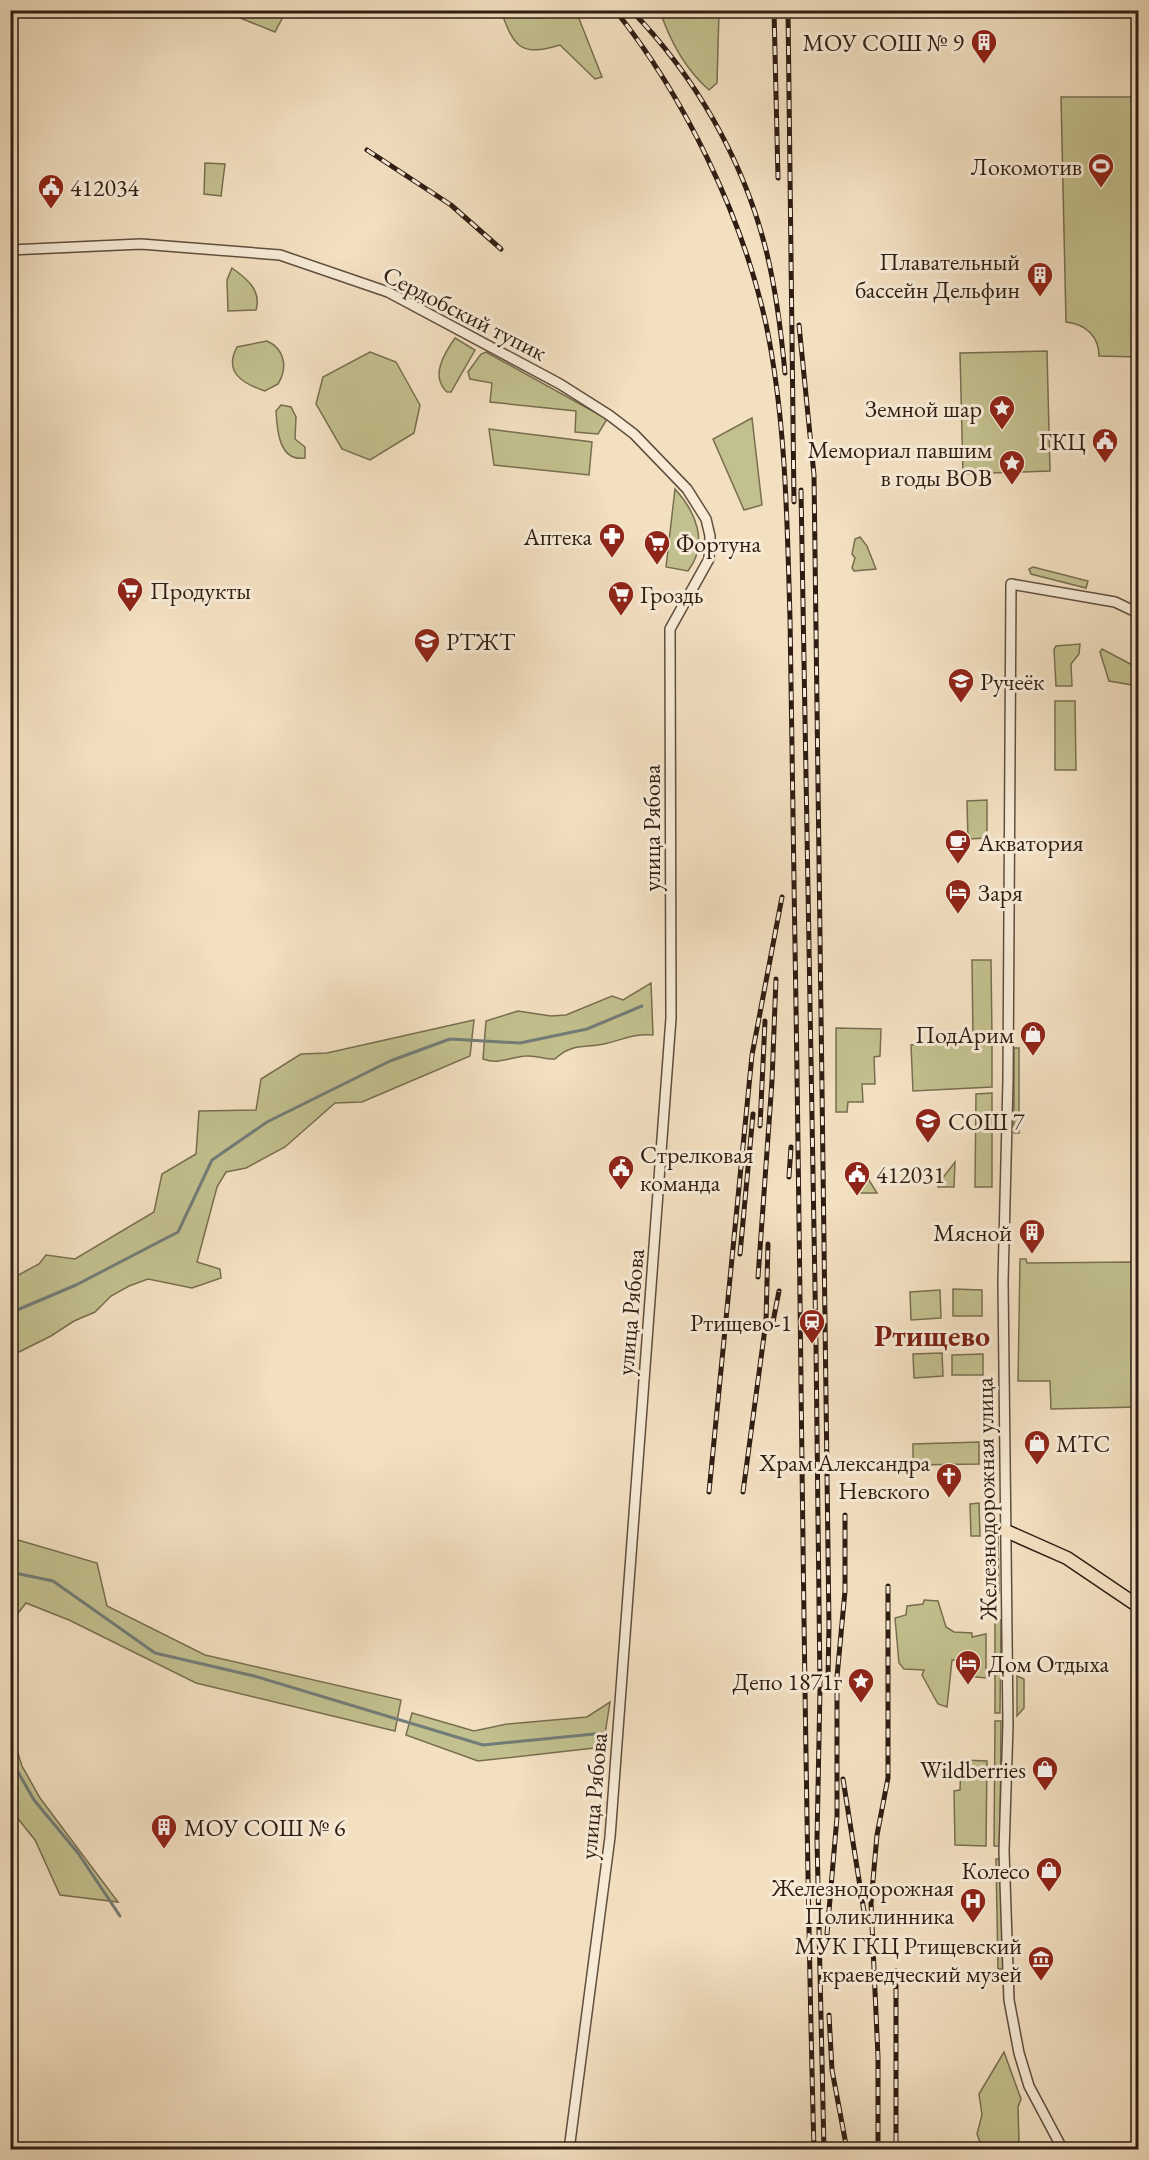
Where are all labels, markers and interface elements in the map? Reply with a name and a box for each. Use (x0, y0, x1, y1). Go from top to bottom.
place label: МОУ СОШ № 9 (802, 27, 964, 58)
building icon: МОУ СОШ № 9 (969, 27, 999, 65)
place label: Локомотив (971, 151, 1082, 182)
sports icon: Локомотив (1086, 151, 1116, 189)
public building icon: 412034 (36, 172, 66, 210)
place label: 412034 (70, 172, 140, 203)
place label: Плавательный бассейн Дельфин (855, 246, 1020, 305)
street label: Сердобский тупик (378, 258, 553, 368)
building icon: Плавательный бассейн Дельфин (1025, 260, 1055, 298)
place label: Земной шар (865, 393, 982, 424)
place icon: Земной шар (987, 393, 1017, 431)
place label: ГКЦ (1039, 426, 1086, 457)
public building icon: ГКЦ (1090, 426, 1120, 464)
place label: Мемориал павшим в годы ВОВ (807, 434, 992, 493)
place icon: Мемориал павшим в годы ВОВ (997, 448, 1027, 486)
place label: Аптека (522, 521, 592, 552)
pharmacy icon: Аптека (597, 521, 627, 559)
supermarket icon: Фортуна (642, 528, 672, 566)
place label: Фортуна (676, 528, 762, 559)
supermarket icon: Продукты (115, 575, 145, 613)
place label: Продукты (150, 575, 251, 606)
supermarket icon: Гроздь (606, 579, 636, 617)
place label: Гроздь (640, 579, 703, 610)
school or university icon: РТЖТ (412, 626, 442, 664)
place label: РТЖТ (446, 626, 516, 657)
school or university icon: Ручеёк (946, 666, 976, 704)
place label: Ручеёк (980, 666, 1045, 697)
street label: улица Рябова (636, 764, 667, 892)
cafe icon: Акватория (943, 827, 973, 865)
place label: Акватория (977, 827, 1084, 858)
hotel icon: Заря (943, 877, 973, 915)
place label: Заря (978, 877, 1023, 908)
place label: ПодАрим (915, 1019, 1014, 1050)
shop icon: ПодАрим (1018, 1019, 1048, 1057)
school or university icon: СОШ 7 (913, 1106, 943, 1144)
place label: СОШ 7 (948, 1106, 1025, 1137)
place label: Стрелковая команда (640, 1139, 754, 1198)
public building icon: Стрелковая команда (606, 1153, 636, 1191)
public building icon: 412031 (842, 1159, 872, 1197)
place label: 412031 (876, 1159, 945, 1190)
place label: Мясной (933, 1217, 1012, 1248)
building icon: Мясной (1017, 1217, 1047, 1255)
street label: улица Рябова (609, 1247, 651, 1377)
place label: Ртищево-1 (690, 1307, 792, 1338)
station icon: Ртищево-1 (797, 1307, 827, 1345)
district label: Ртищево (874, 1316, 990, 1355)
street label: Железнодорожная улица (968, 1377, 1004, 1622)
shop icon: МТС (1022, 1428, 1052, 1466)
place label: МТС (1056, 1428, 1110, 1459)
place label: Храм Александра Невского (758, 1447, 930, 1506)
church icon: Храм Александра Невского (934, 1461, 964, 1499)
hotel icon: Дом Отдыха (953, 1648, 983, 1686)
place label: Дом Отдыха (988, 1648, 1109, 1679)
place label: Депо 1871г (732, 1666, 843, 1697)
place icon: Депо 1871г (846, 1666, 876, 1704)
street label: улица Рябова (572, 1731, 614, 1861)
place label: Wildberries (920, 1754, 1026, 1785)
shop icon: Wildberries (1030, 1754, 1060, 1792)
building icon: МОУ СОШ № 6 (149, 1812, 179, 1850)
place label: МОУ СОШ № 6 (184, 1812, 346, 1843)
place label: Колесо (962, 1855, 1030, 1886)
shop icon: Колесо (1034, 1855, 1064, 1893)
place label: Железнодорожная Поликлинника (771, 1872, 954, 1931)
hospital icon: Железнодорожная Поликлинника (958, 1886, 988, 1924)
place label: МУК ГКЦ Ртищевский краеведческий музей (795, 1930, 1022, 1989)
museum icon: МУК ГКЦ Ртищевский краеведческий музей (1026, 1944, 1056, 1982)

